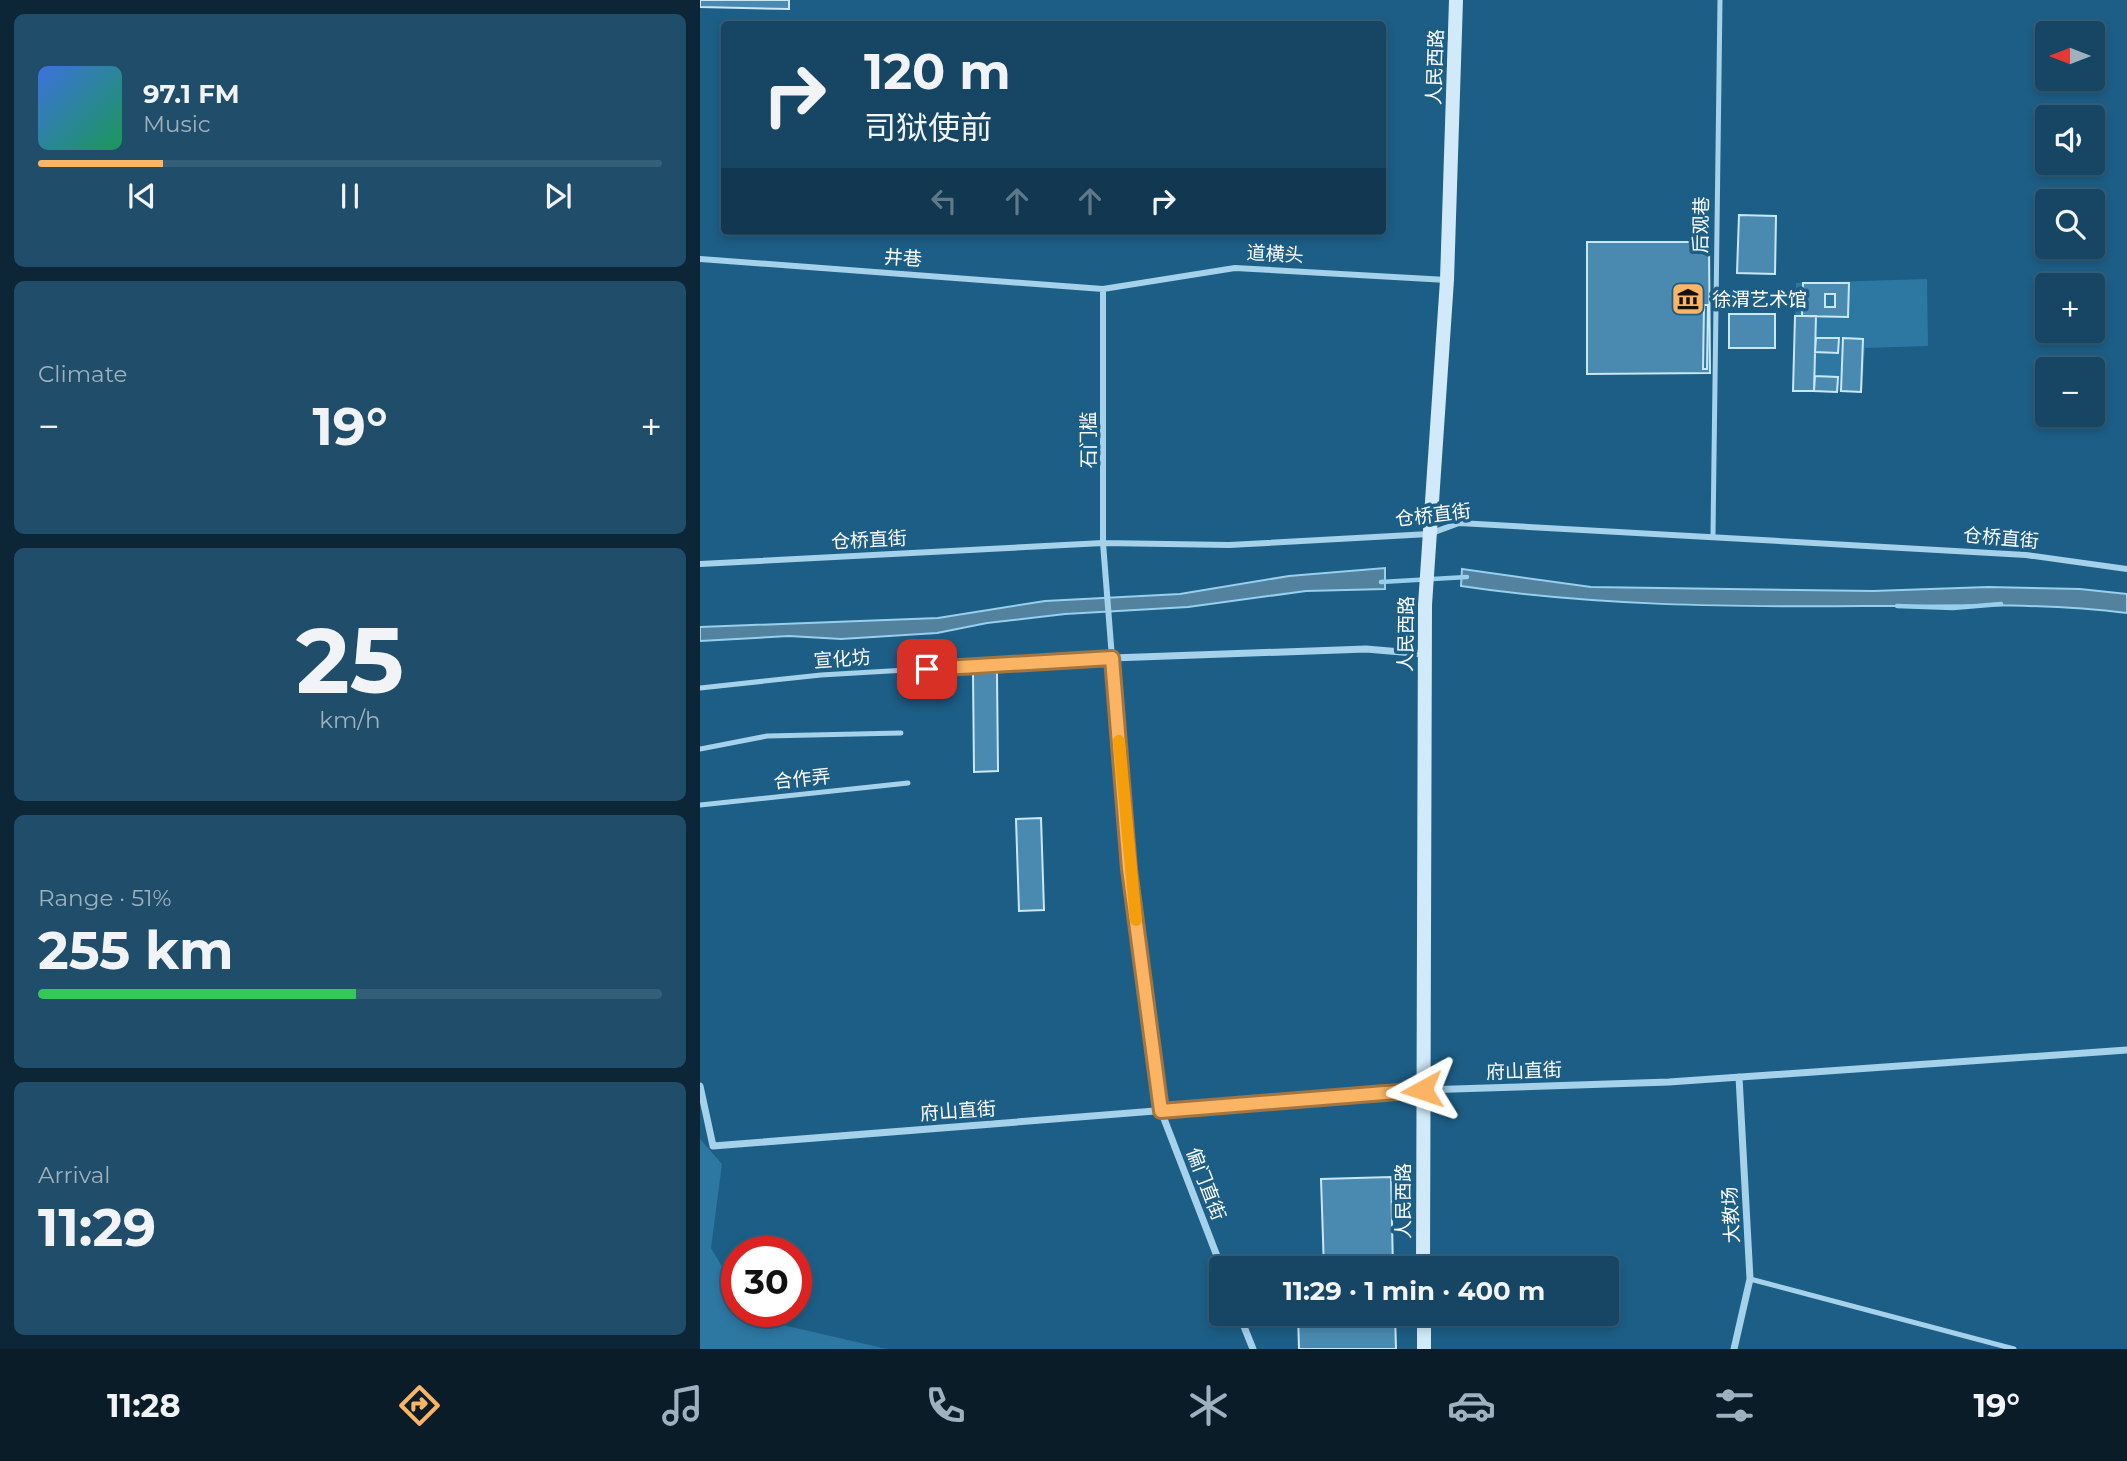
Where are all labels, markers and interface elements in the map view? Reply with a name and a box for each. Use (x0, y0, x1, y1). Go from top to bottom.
north arrow (2035, 21, 2105, 91)
map controls (2035, 21, 2105, 427)
street label: 人民西路 (1422, 29, 1448, 105)
text: 120 m (864, 42, 1011, 101)
icon: right (749, 49, 840, 140)
text: 97.1 FM (143, 78, 240, 110)
button: sound (2035, 105, 2105, 175)
text: 司狱使前 (864, 108, 992, 147)
text: Music (143, 110, 211, 138)
icon: previous (123, 177, 161, 215)
icon: pause (331, 177, 369, 215)
icon: next (539, 177, 577, 215)
icon: left (925, 182, 963, 220)
icon: ahead (998, 182, 1036, 220)
icon: ahead (1071, 182, 1109, 220)
icon: right (1144, 182, 1182, 220)
button: search (2035, 189, 2105, 259)
street label: 后观巷 (1689, 196, 1713, 254)
street label: 道横头 (1246, 241, 1304, 267)
street label: 井巷 (883, 245, 923, 271)
button: + (2035, 273, 2105, 343)
museum icon: 徐渭艺术馆 (1669, 280, 1707, 318)
place label: 徐渭艺术馆 (1712, 288, 1807, 311)
button: − (2035, 357, 2105, 427)
text: Climate (38, 360, 127, 388)
text: 19° (312, 395, 388, 458)
text: − (38, 403, 60, 450)
text: + (640, 403, 662, 450)
street label: 石门槛 (1077, 411, 1100, 469)
street label: 仓桥直街 (1394, 499, 1472, 531)
street label: 仓桥直街 (1962, 523, 2040, 553)
street label: 仓桥直街 (830, 527, 908, 553)
street label: 人民西路 (1394, 596, 1418, 672)
text: 25 (296, 605, 404, 716)
pin (897, 639, 957, 699)
street label: 宣化坊 (813, 646, 871, 672)
icon: arrive (908, 650, 946, 688)
text: km/h (319, 706, 381, 734)
street label: 合作弄 (772, 765, 832, 793)
text: Range · 51% (38, 884, 172, 912)
text: 255 km (38, 919, 233, 982)
position arrow (1385, 1053, 1459, 1127)
street label: 府山直街 (1486, 1058, 1562, 1084)
street label: 府山直街 (919, 1097, 997, 1125)
street label: 偏门直街 (1182, 1144, 1230, 1224)
text: Arrival (38, 1161, 111, 1189)
street label: 人民西路 (1392, 1163, 1415, 1239)
street label: 大教场 (1718, 1186, 1744, 1244)
text: 11:29 (38, 1196, 156, 1259)
speed limit sign: 30 (721, 1236, 812, 1327)
text: 11:29 · 1 min · 400 m (1283, 1275, 1545, 1307)
icon: directions (395, 1381, 444, 1430)
icon: music (658, 1381, 707, 1430)
icon: phone (921, 1381, 970, 1430)
icon: climate (1184, 1381, 1233, 1430)
icon: car (1447, 1381, 1496, 1430)
icon: filters (1710, 1381, 1759, 1430)
text: 11:28 (107, 1386, 181, 1425)
text: 19° (1974, 1386, 2020, 1425)

